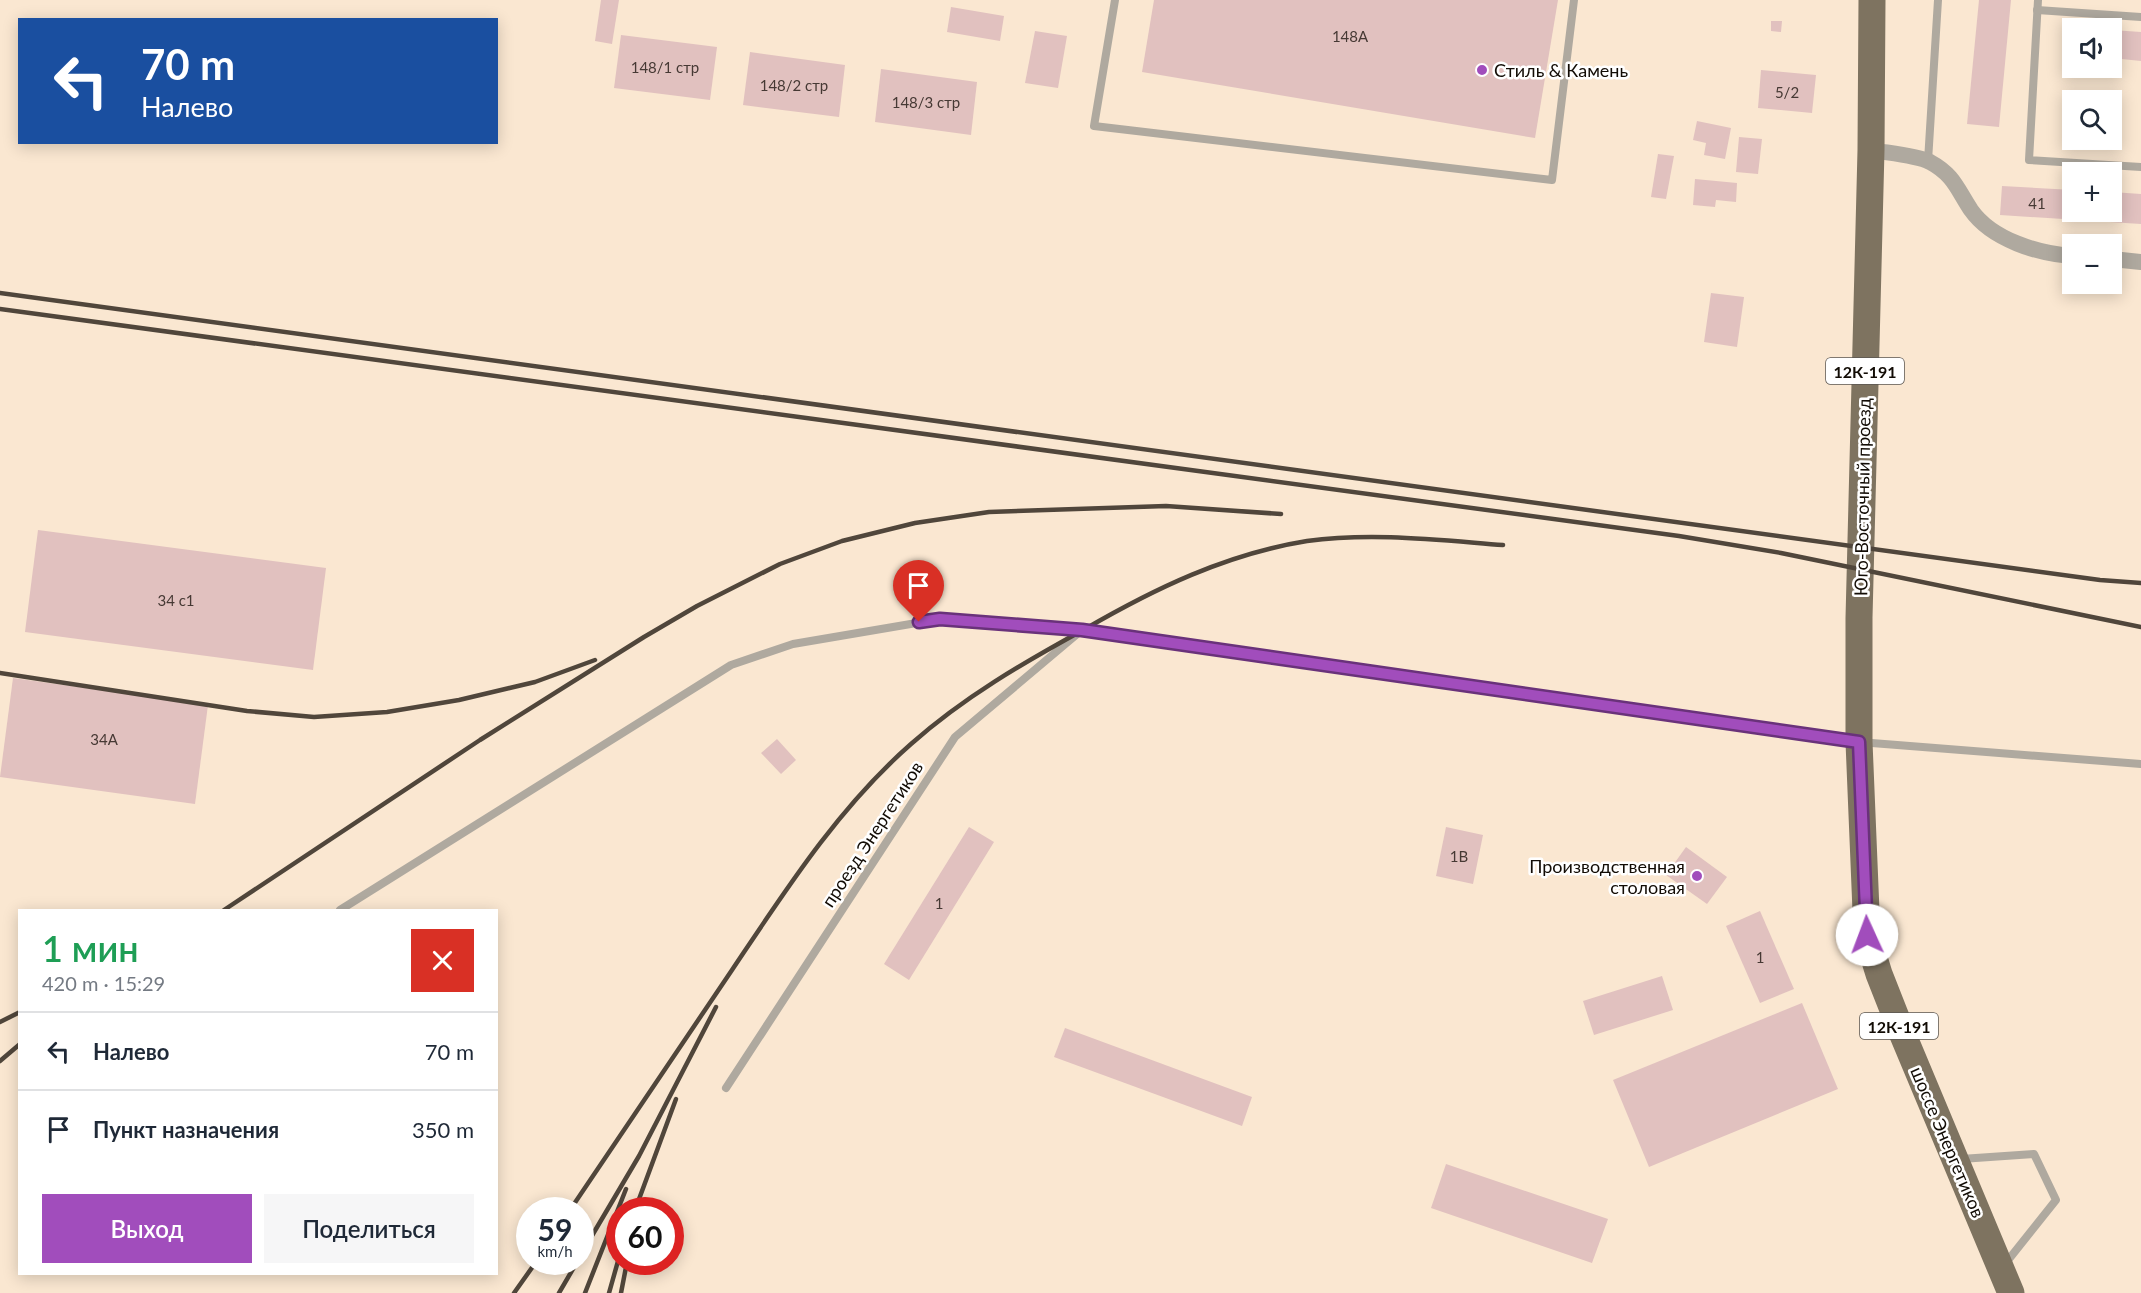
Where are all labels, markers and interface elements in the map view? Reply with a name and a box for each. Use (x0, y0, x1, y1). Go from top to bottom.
map controls (2062, 18, 2122, 294)
button: sound (2062, 18, 2122, 78)
house number: 148А (1332, 27, 1369, 45)
text: 70 m (141, 39, 235, 89)
icon: left (42, 42, 120, 120)
house number: 148/1 стр (631, 58, 699, 76)
place label: Стиль & Камень (1494, 59, 1629, 81)
marker: Стиль & Камень (1475, 63, 1489, 77)
house number: 148/2 стр (760, 76, 828, 94)
house number: 5/2 (1775, 83, 1799, 101)
text: Налево (141, 90, 233, 123)
button: search (2062, 90, 2122, 150)
house number: 148/3 стр (892, 93, 960, 111)
button: + (2062, 162, 2122, 222)
house number: 41 (2028, 194, 2046, 212)
button: − (2062, 234, 2122, 294)
road number: 12К-191 (1826, 358, 1904, 384)
street label: Юго-Восточный проезд (1849, 398, 1875, 596)
pin (893, 560, 944, 622)
icon: arrive (902, 569, 935, 602)
house number: 34 с1 (157, 591, 195, 609)
house number: 34А (90, 730, 119, 748)
street label: проезд Энергетиков (817, 757, 927, 911)
house number: 1В (1450, 847, 1468, 865)
place label: Производственная столовая (1529, 855, 1685, 898)
marker: Производственная столовая (1690, 869, 1704, 883)
house number: 1 (935, 894, 943, 912)
position arrow (1835, 903, 1899, 967)
text: 1 мин (42, 926, 139, 970)
button: close (411, 929, 474, 992)
house number: 1 (1756, 948, 1764, 966)
text: 420 m · 15:29 (42, 971, 165, 995)
road number: 12К-191 (1860, 1013, 1938, 1039)
icon: left (42, 1035, 75, 1068)
text: Налево (93, 1038, 169, 1065)
text: 70 m (425, 1038, 474, 1065)
street label: шоссе Энергетиков (1906, 1063, 1990, 1221)
icon: arrive (42, 1113, 75, 1146)
text: Пункт назначения (93, 1116, 279, 1143)
text: 350 m (412, 1116, 474, 1143)
button: Выход (42, 1194, 252, 1263)
button: Поделиться (264, 1194, 474, 1263)
speed limit sign: 60 (606, 1197, 684, 1275)
text: 59 (538, 1211, 572, 1247)
text: km/h (537, 1242, 573, 1260)

